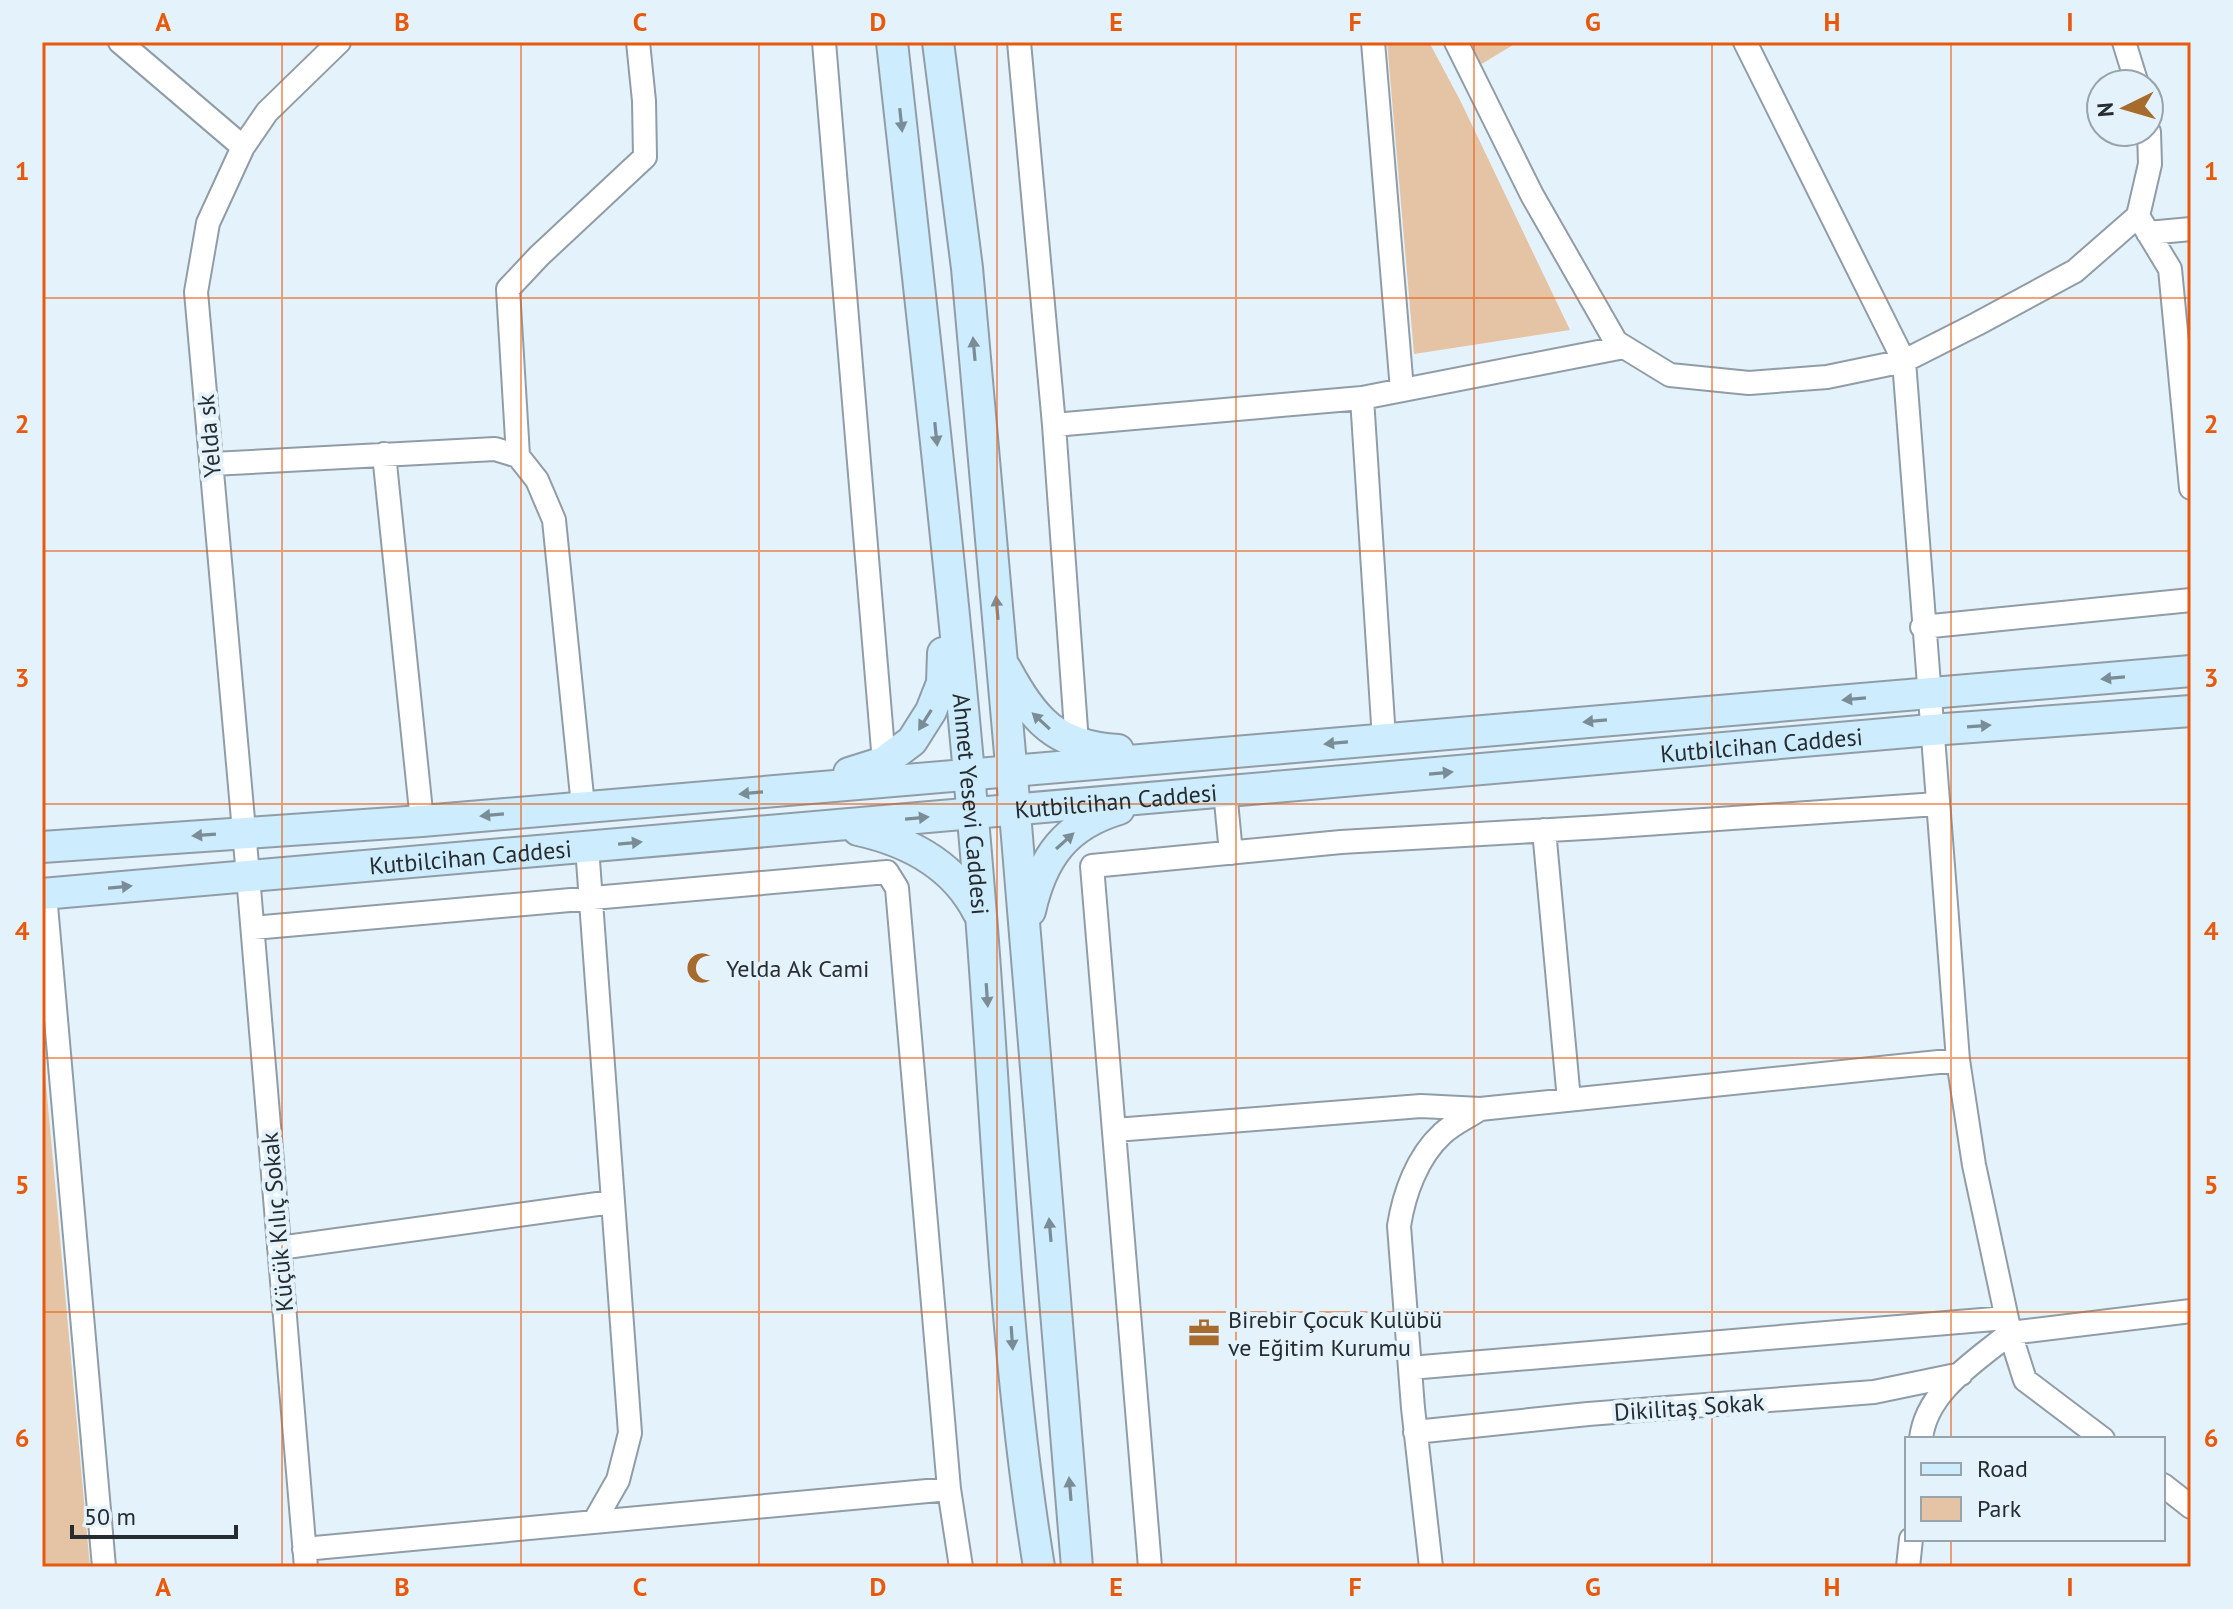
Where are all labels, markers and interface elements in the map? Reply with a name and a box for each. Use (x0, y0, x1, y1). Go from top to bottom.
text: A (155, 5, 171, 38)
text: B (394, 5, 410, 38)
text: C (633, 5, 647, 38)
text: D (870, 5, 886, 38)
text: E (1109, 5, 1123, 38)
text: F (1348, 5, 1362, 38)
text: G (1585, 5, 1601, 38)
text: H (1824, 5, 1840, 38)
text: I (2066, 5, 2074, 38)
north arrow (2085, 68, 2165, 148)
text: N (2090, 101, 2120, 118)
one-way arrow (894, 107, 907, 132)
text: 1 (15, 154, 29, 187)
text: 1 (2204, 154, 2218, 187)
one-way arrow (967, 336, 980, 361)
street label: Yelda sk (190, 393, 228, 479)
text: 2 (15, 407, 29, 440)
text: 2 (2204, 407, 2218, 440)
one-way arrow (929, 421, 942, 446)
one-way arrow (991, 595, 1004, 620)
text: 3 (15, 661, 29, 694)
text: 3 (2204, 661, 2218, 694)
one-way arrow (2100, 671, 2125, 684)
street label: Ahmet Yesevi Caddesi (946, 692, 996, 916)
one-way arrow (1841, 693, 1866, 706)
one-way arrow (917, 710, 932, 731)
one-way arrow (1032, 713, 1051, 731)
one-way arrow (1582, 715, 1607, 728)
one-way arrow (1967, 719, 1992, 732)
street label: Kutbilcihan Caddesi (1659, 720, 1864, 769)
one-way arrow (1323, 737, 1348, 750)
one-way arrow (1429, 766, 1454, 779)
street label: Kutbilcihan Caddesi (1013, 777, 1218, 825)
one-way arrow (738, 786, 763, 799)
one-way arrow (479, 808, 504, 821)
one-way arrow (905, 812, 930, 825)
one-way arrow (191, 829, 216, 842)
street label: Kutbilcihan Caddesi (368, 833, 573, 881)
one-way arrow (1055, 833, 1074, 851)
one-way arrow (618, 837, 643, 850)
one-way arrow (108, 880, 133, 893)
text: 4 (15, 914, 30, 947)
text: 4 (2204, 914, 2219, 947)
mosque icon: Yelda Ak Cami (685, 951, 719, 985)
place label: Yelda Ak Cami (726, 953, 869, 984)
one-way arrow (981, 983, 994, 1008)
street label: Küçük Kılıç Sokak (254, 1130, 300, 1313)
text: 5 (15, 1168, 29, 1201)
text: 5 (2204, 1168, 2218, 1201)
one-way arrow (1043, 1217, 1056, 1242)
place label: Birebir Çocuk Kulübü ve Eğitim Kurumu (1228, 1304, 1442, 1363)
office icon: Birebir Çocuk Kulübü ve Eğitim Kurumu (1187, 1316, 1221, 1350)
one-way arrow (1006, 1326, 1019, 1351)
street label: Dikilitaş Sokak (1613, 1386, 1766, 1428)
text: 6 (15, 1421, 29, 1454)
text: 6 (2204, 1421, 2218, 1454)
legend (1905, 1437, 2165, 1541)
text: Road (1977, 1453, 2028, 1484)
one-way arrow (1064, 1476, 1077, 1501)
scale bar (72, 1489, 236, 1539)
text: Park (1977, 1493, 2022, 1524)
text: 50 m (84, 1501, 136, 1532)
text: A (155, 1570, 171, 1603)
text: B (394, 1570, 410, 1603)
text: C (633, 1570, 647, 1603)
text: D (870, 1570, 886, 1603)
text: E (1109, 1570, 1123, 1603)
text: F (1348, 1570, 1362, 1603)
text: G (1585, 1570, 1601, 1603)
text: H (1824, 1570, 1840, 1603)
text: I (2066, 1570, 2074, 1603)

